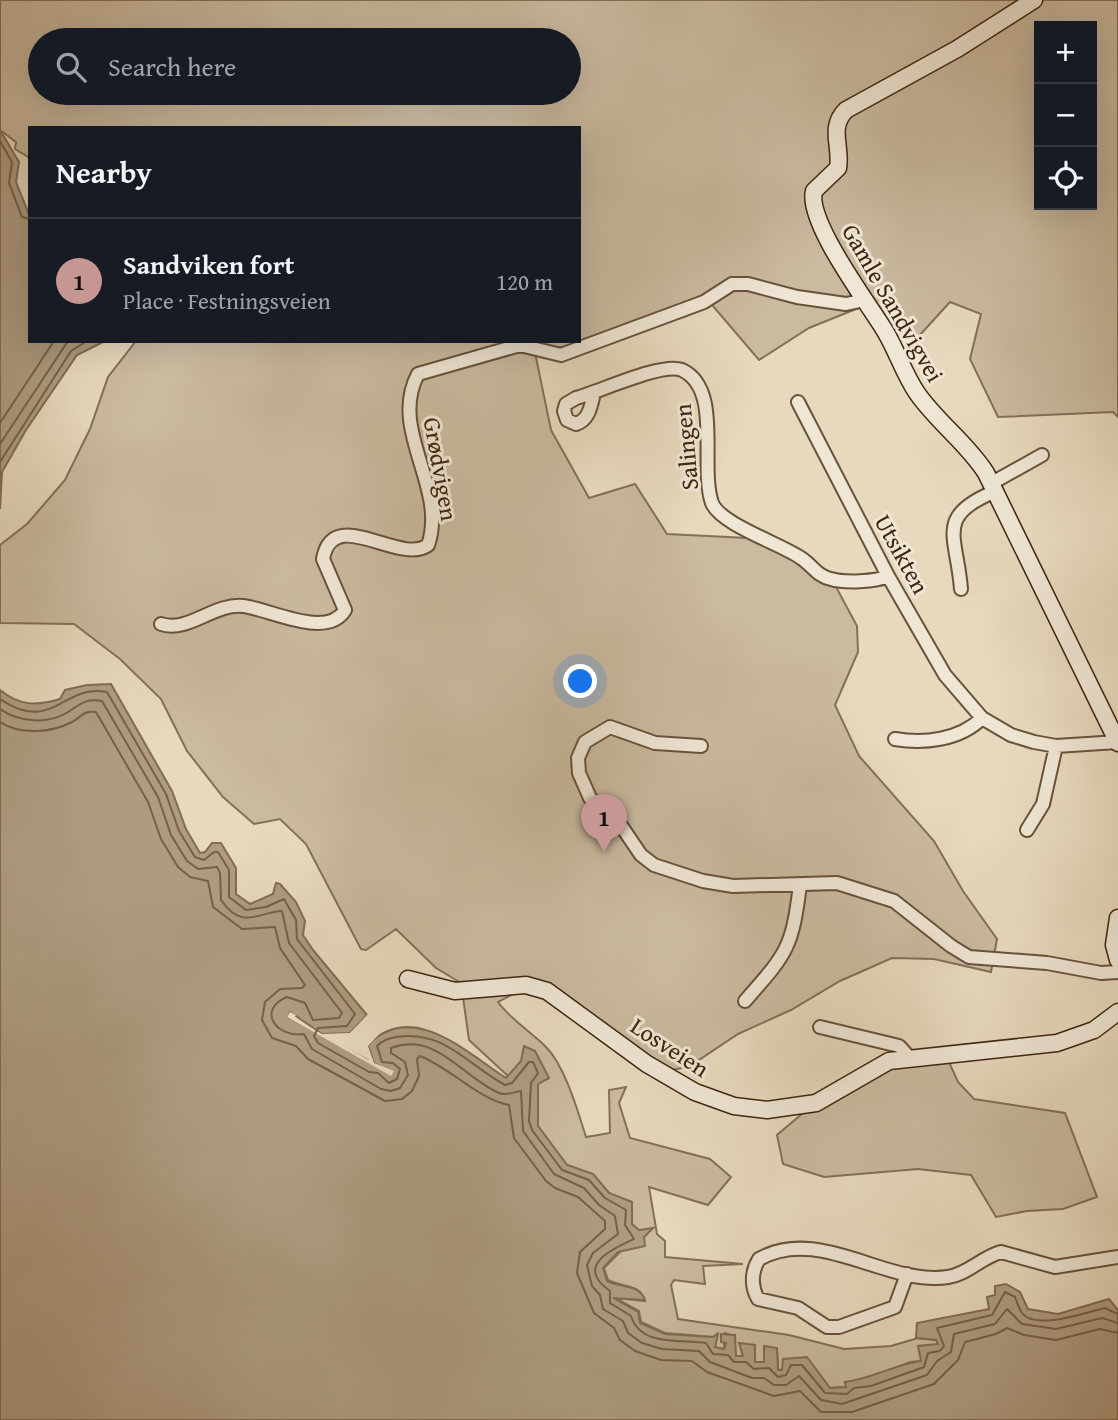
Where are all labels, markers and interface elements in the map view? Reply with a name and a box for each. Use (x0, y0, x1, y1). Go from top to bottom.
map controls (1034, 21, 1097, 210)
button: + (1034, 21, 1097, 84)
search box (28, 28, 581, 105)
text: Search here (108, 47, 236, 86)
icon: search (52, 48, 90, 86)
button: − (1034, 84, 1097, 147)
button: locate (1034, 147, 1097, 210)
text: Nearby (56, 150, 152, 194)
street label: Gamle Sandvigvei (833, 217, 953, 389)
text: Sandviken fort (123, 245, 294, 284)
text: 1 (73, 265, 85, 298)
text: 120 m (496, 265, 553, 298)
text: Place · Festningsveien (123, 284, 331, 317)
street label: Salingen (665, 402, 707, 492)
street label: Grødvigen (415, 415, 467, 524)
street label: Utsikten (866, 508, 938, 601)
your location (563, 664, 597, 698)
pin: 1 (581, 794, 627, 852)
street label: Losveien (624, 1008, 717, 1086)

